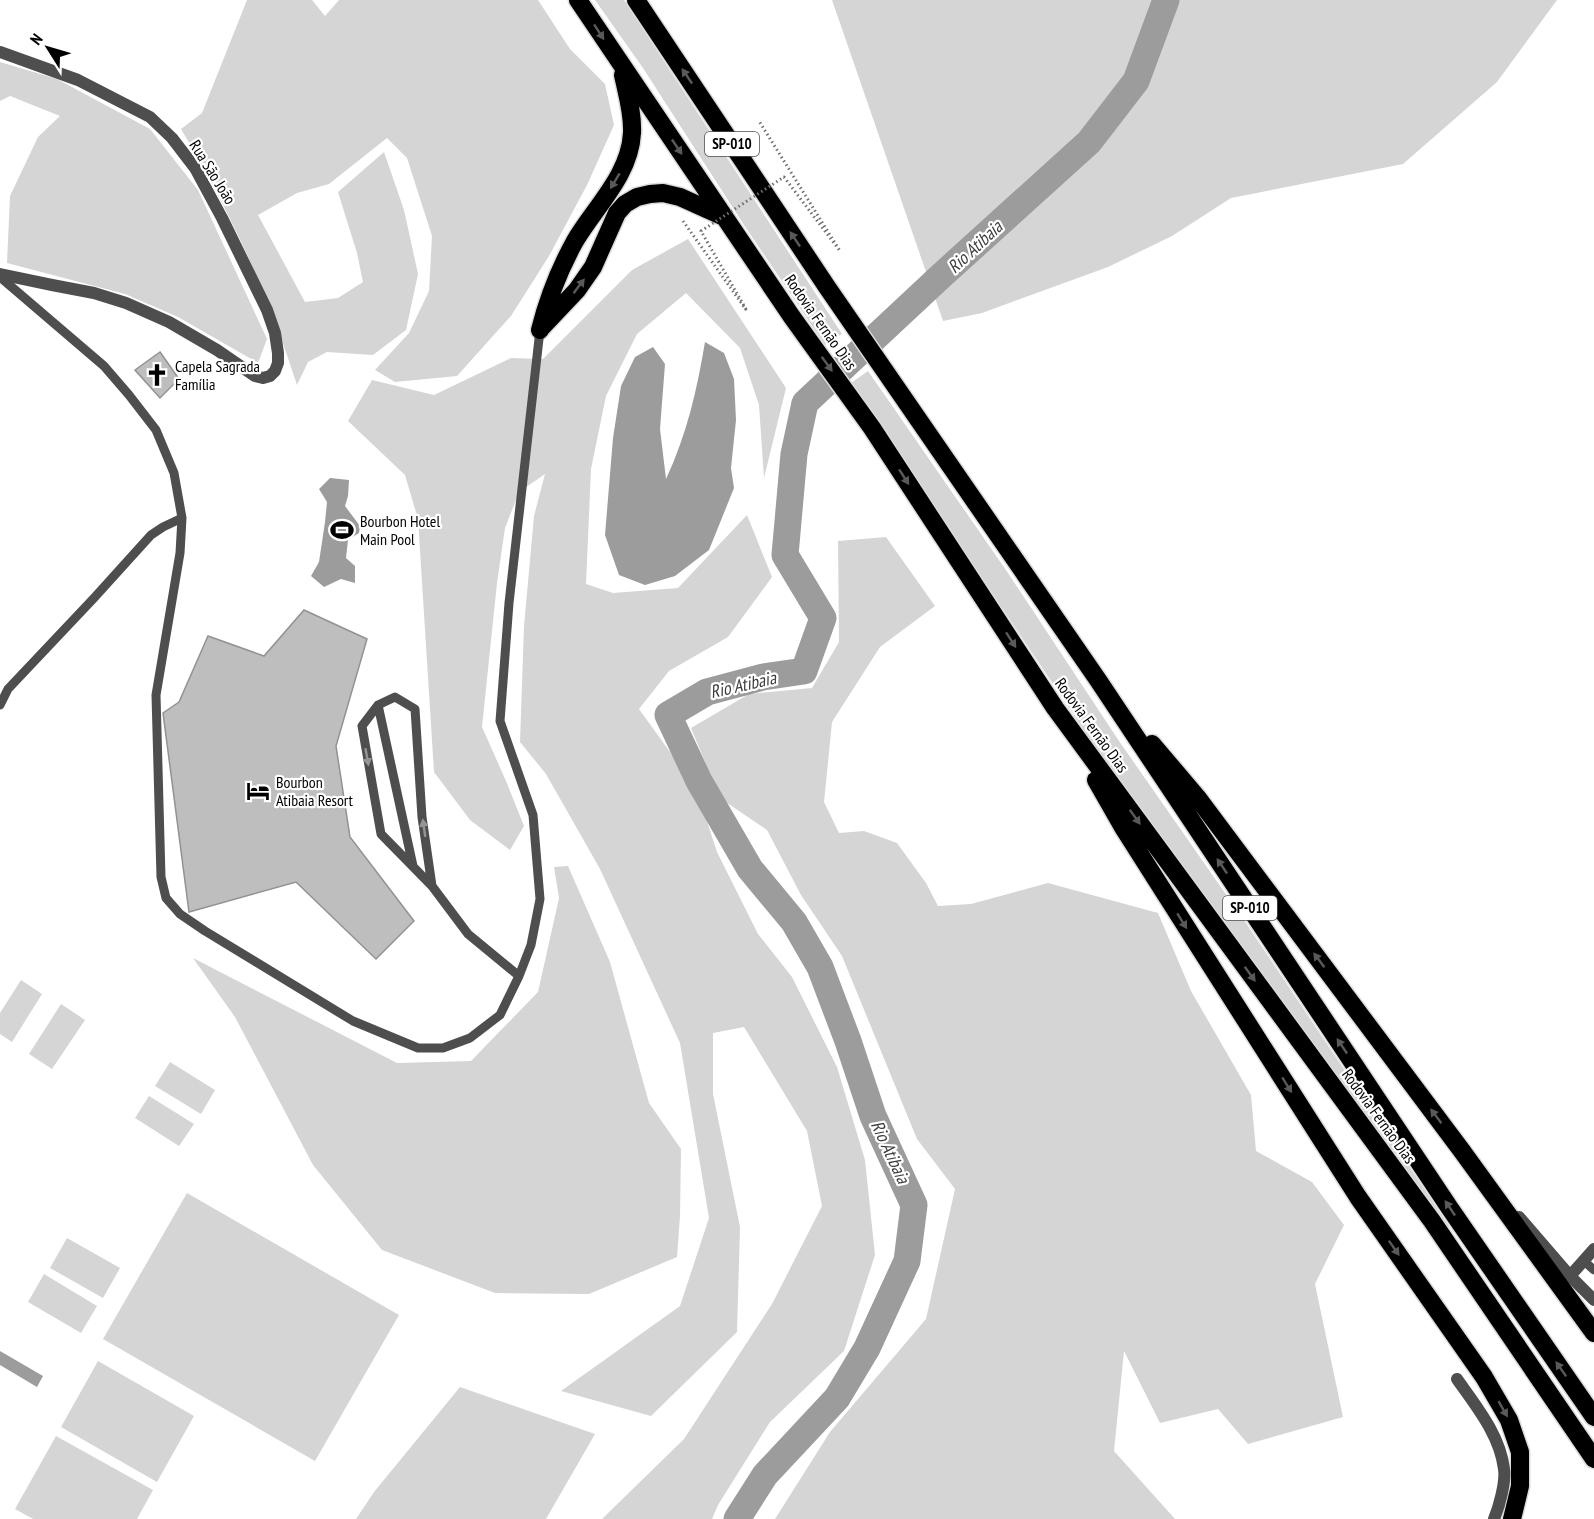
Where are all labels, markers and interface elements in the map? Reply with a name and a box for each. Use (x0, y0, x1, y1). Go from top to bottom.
north arrow (18, 18, 78, 78)
one-way arrow (593, 24, 604, 40)
text: N (25, 30, 47, 48)
one-way arrow (681, 69, 693, 85)
road number: SP-010 (705, 132, 759, 156)
street label: Rua São João (185, 136, 241, 208)
one-way arrow (671, 139, 683, 155)
one-way arrow (610, 173, 621, 189)
water label: Rio Atibaia (942, 215, 1008, 278)
one-way arrow (789, 231, 801, 247)
street label: Rodovia Fernão Dias (781, 270, 861, 374)
one-way arrow (572, 279, 584, 294)
place label: Capela Sagrada Família (175, 356, 260, 394)
one-way arrow (820, 357, 832, 372)
church icon: Capela Sagrada Família (144, 362, 170, 388)
one-way arrow (899, 469, 910, 485)
place label: Bourbon Hotel Main Pool (360, 511, 440, 549)
sports icon: Bourbon Hotel Main Pool (329, 517, 355, 543)
one-way arrow (1005, 632, 1016, 648)
water label: Rio Atibaia (708, 666, 779, 703)
street label: Rodovia Fernão Dias (1051, 674, 1133, 776)
one-way arrow (363, 748, 372, 767)
place label: Bourbon Atibaia Resort (276, 772, 354, 810)
hotel icon: Bourbon Atibaia Resort (245, 778, 271, 804)
one-way arrow (1129, 808, 1141, 824)
one-way arrow (419, 819, 428, 838)
one-way arrow (1216, 859, 1228, 875)
road number: SP-010 (1223, 896, 1277, 920)
one-way arrow (1176, 913, 1187, 929)
one-way arrow (1313, 952, 1325, 968)
one-way arrow (1244, 966, 1257, 982)
one-way arrow (1337, 1038, 1348, 1054)
street label: Rodovia Fernão Dias (1338, 1065, 1420, 1167)
one-way arrow (1281, 1077, 1292, 1093)
one-way arrow (1430, 1109, 1442, 1125)
water label: Rio Atibaia (866, 1117, 915, 1188)
one-way arrow (1444, 1201, 1456, 1217)
one-way arrow (1388, 1240, 1400, 1256)
one-way arrow (1555, 1361, 1567, 1377)
one-way arrow (1498, 1401, 1508, 1418)

